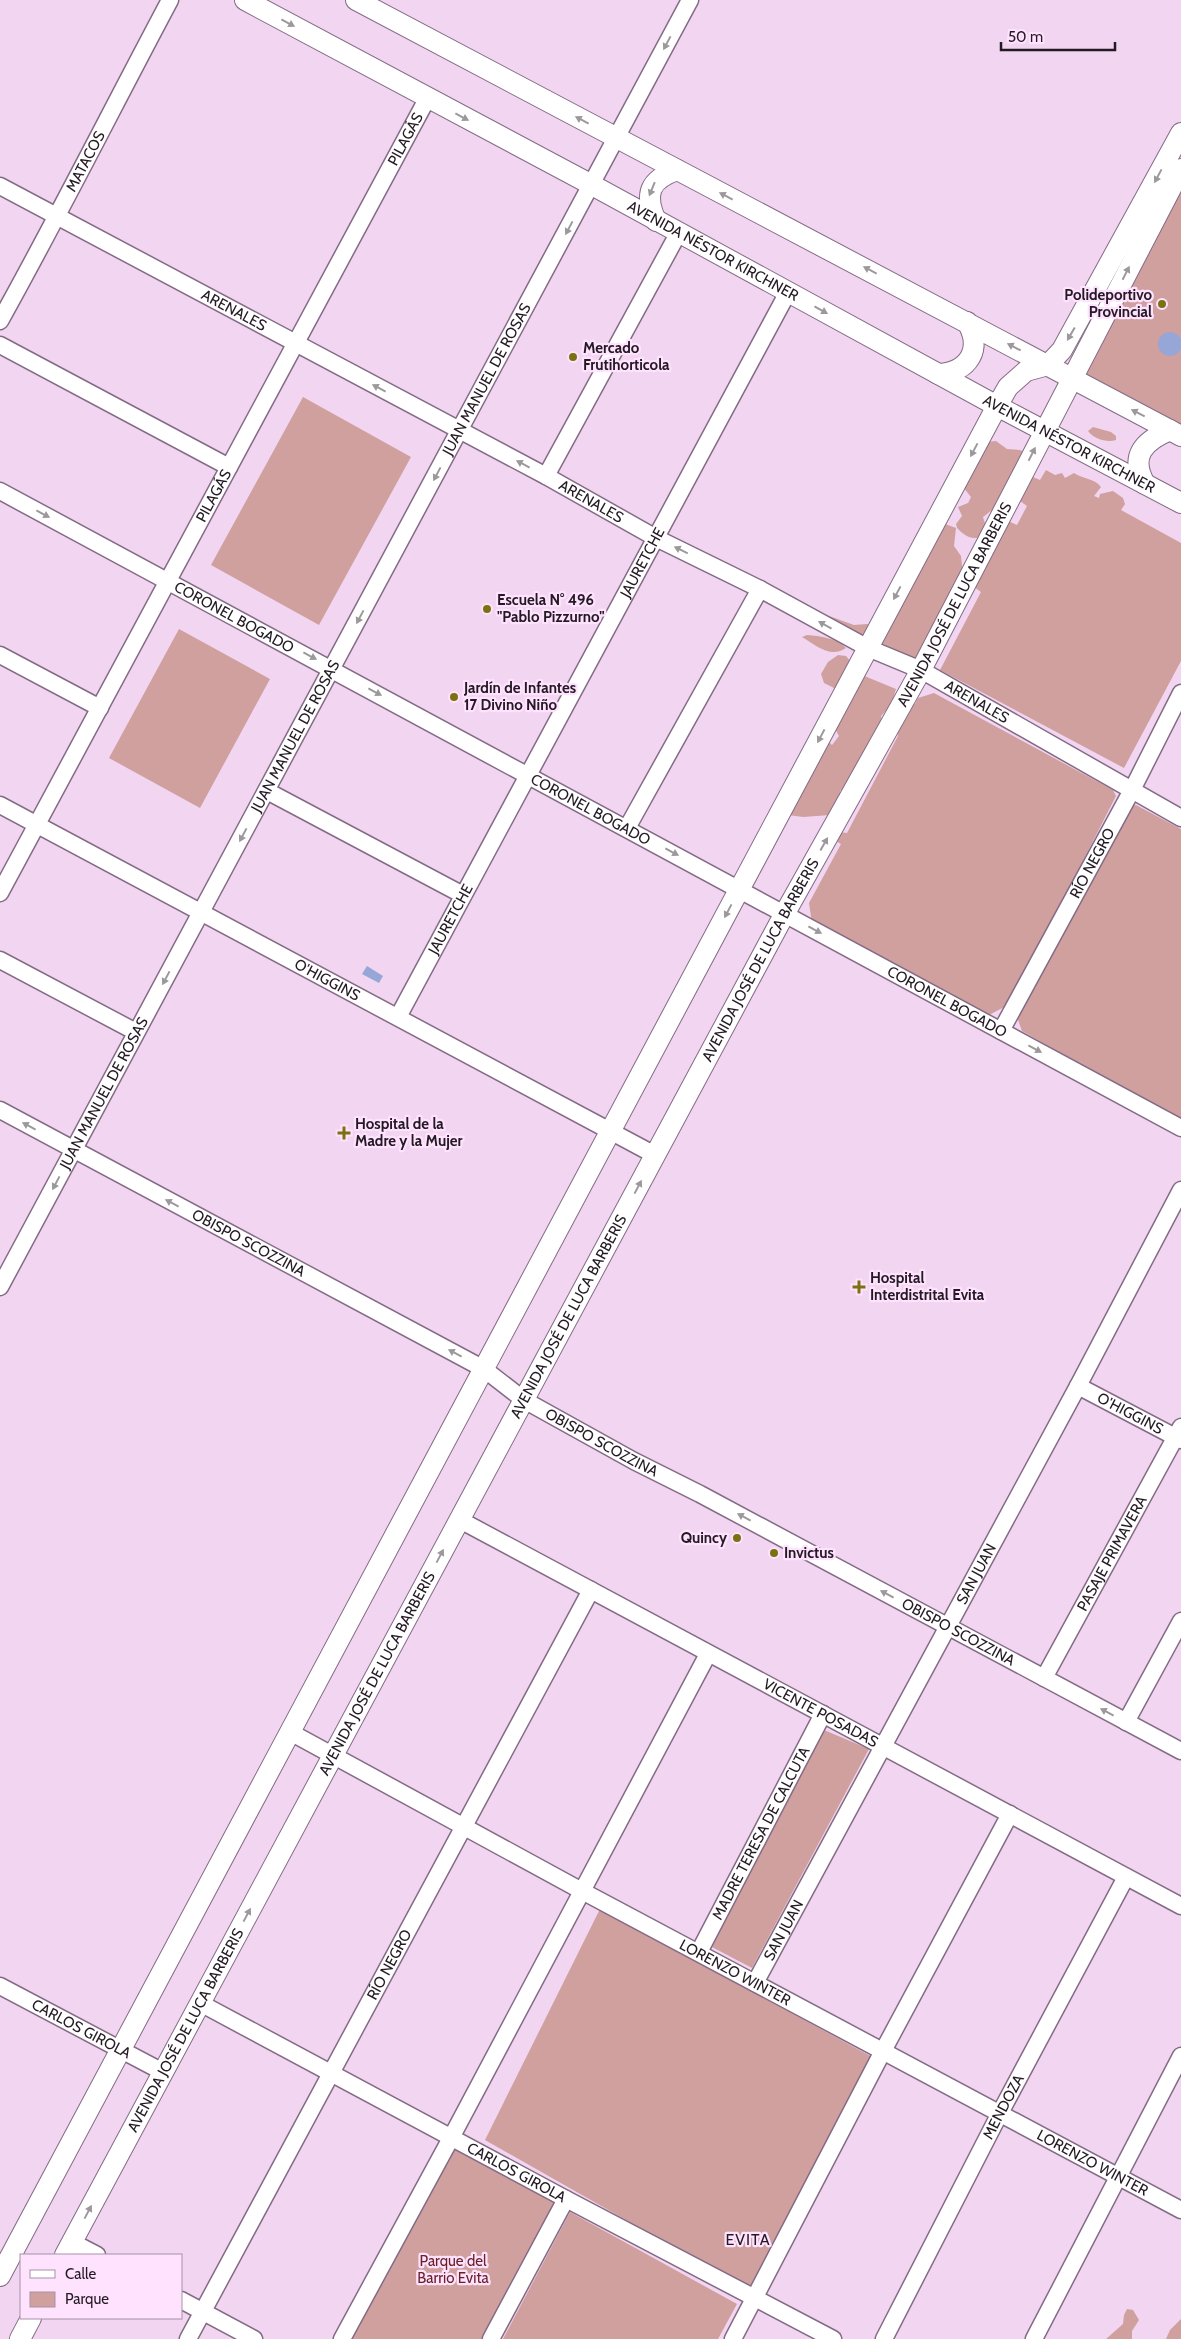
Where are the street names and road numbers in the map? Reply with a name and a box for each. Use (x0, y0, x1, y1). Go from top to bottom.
street label: PILAGÁS (384, 109, 427, 169)
street label: MATACOS (62, 128, 109, 195)
street label: AVENIDA NÉSTOR KIRCHNER (624, 197, 802, 305)
street label: ARENALES (198, 286, 270, 335)
street label: JUAN MANUEL DE ROSAS (438, 300, 535, 459)
street label: AVENIDA NÉSTOR KIRCHNER (980, 391, 1158, 497)
street label: PILAGÁS (192, 466, 235, 525)
street label: ARENALES (556, 476, 627, 527)
street label: AVENIDA JOSÉ DE LUCA BARBERIS (893, 499, 1016, 710)
street label: JAURETCHE (616, 524, 669, 602)
street label: CORONEL BOGADO (171, 578, 297, 657)
street label: JUAN MANUEL DE ROSAS (247, 657, 343, 816)
street label: ARENALES (941, 676, 1012, 727)
street label: CORONEL BOGADO (528, 770, 654, 849)
street label: RÍO NEGRO (1066, 825, 1119, 901)
street label: AVENIDA JOSÉ DE LUCA BARBERIS (698, 855, 823, 1065)
street label: JAURETCHE (424, 881, 477, 958)
street label: O'HIGGINS (291, 955, 363, 1005)
street label: CORONEL BOGADO (884, 962, 1010, 1041)
street label: JUAN MANUEL DE ROSAS (55, 1014, 152, 1173)
street label: OBISPO SCOZZINA (189, 1205, 309, 1281)
street label: AVENIDA JOSÉ DE LUCA BARBERIS (507, 1211, 631, 1421)
street label: O'HIGGINS (1094, 1389, 1166, 1438)
street label: OBISPO SCOZZINA (542, 1405, 662, 1481)
street label: PASAJE PRIMAVERA (1073, 1492, 1151, 1614)
street label: SAN JUAN (953, 1541, 1000, 1607)
street label: AVENIDA JOSÉ DE LUCA BARBERIS (315, 1568, 439, 1778)
street label: OBISPO SCOZZINA (899, 1594, 1019, 1670)
street label: VICENTE POSADAS (760, 1675, 881, 1751)
street label: MADRE TERESA DE CALCUTA (708, 1743, 814, 1923)
street label: SAN JUAN (760, 1897, 807, 1964)
street label: AVENIDA JOSÉ DE LUCA BARBERIS (124, 1925, 248, 2135)
street label: RÍO NEGRO (363, 1926, 416, 2003)
street label: LORENZO WINTER (676, 1936, 794, 2010)
street label: CARLOS GIROLA (29, 1995, 135, 2063)
street label: MENDOZA (979, 2071, 1028, 2142)
street label: LORENZO WINTER (1034, 2126, 1151, 2200)
street label: CARLOS GIROLA (464, 2139, 570, 2207)

